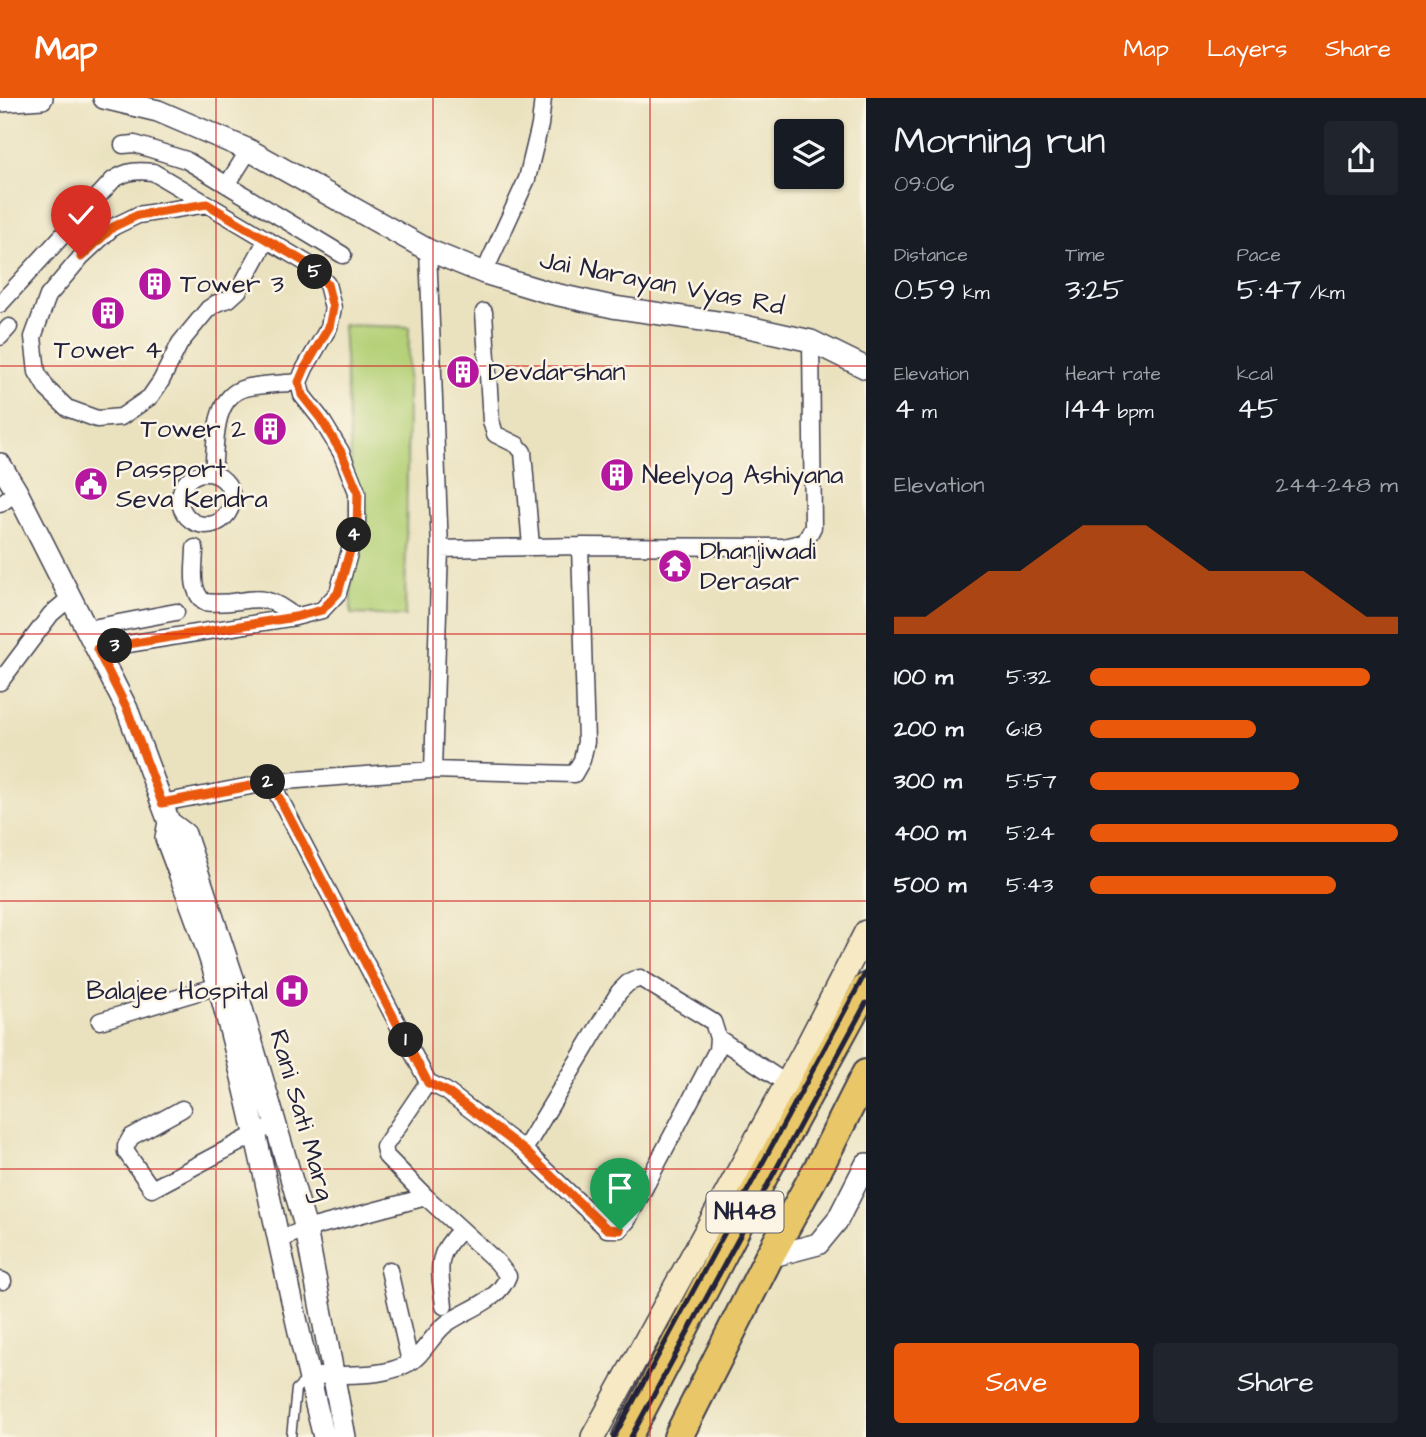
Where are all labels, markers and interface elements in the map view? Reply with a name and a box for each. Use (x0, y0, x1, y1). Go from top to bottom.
text: Map (35, 26, 97, 72)
text: Map (1124, 32, 1169, 66)
text: Layers (1207, 32, 1287, 66)
text: Share (1325, 32, 1391, 66)
text: Morning run (894, 116, 1106, 168)
map controls (774, 119, 844, 189)
button: layers (774, 119, 844, 189)
button: share (1324, 121, 1398, 195)
text: 09:06 (894, 168, 954, 200)
pin (51, 185, 111, 257)
icon: check (62, 196, 100, 234)
street label: Jai Narayan Vyas Rd (536, 242, 787, 326)
text: Distance (894, 242, 968, 269)
text: Time (1065, 242, 1105, 269)
text: Pace (1237, 242, 1281, 269)
pin: 5 (298, 254, 332, 290)
text: 5 (308, 258, 321, 285)
building icon: Tower 3 (136, 265, 174, 303)
place label: Tower 3 (180, 266, 284, 302)
text: 0.59 (894, 269, 955, 311)
text: 3:25 (1065, 269, 1124, 311)
text: 5:47 (1237, 269, 1302, 311)
text: km (955, 280, 990, 307)
text: /km (1302, 280, 1345, 307)
building icon: Tower 4 (89, 294, 127, 332)
place label: Tower 4 (54, 332, 162, 368)
building icon: Devdarshan (444, 353, 482, 391)
place label: Devdarshan (488, 354, 625, 390)
text: Elevation (894, 361, 969, 388)
text: Heart rate (1065, 361, 1161, 388)
text: kcal (1237, 361, 1273, 388)
text: 4 (894, 388, 914, 430)
text: 144 (1065, 388, 1110, 430)
text: 45 (1237, 388, 1278, 430)
text: m (914, 399, 937, 426)
text: bpm (1110, 399, 1154, 426)
building icon: Tower 2 (251, 410, 289, 448)
place label: Tower 2 (140, 411, 246, 447)
place label: Passport Seva Kendra (116, 451, 268, 517)
building icon: Neelyog Ashiyana (598, 456, 636, 494)
place label: Neelyog Ashiyana (642, 457, 843, 495)
public building icon: Passport Seva Kendra (72, 465, 110, 503)
text: Elevation (894, 469, 985, 501)
text: 244–248 m (1276, 469, 1398, 501)
pin: 4 (336, 518, 372, 552)
text: 4 (347, 521, 360, 548)
place label: Dhanjiwadi Derasar (700, 533, 816, 599)
temple icon: Dhanjiwadi Derasar (656, 547, 694, 585)
pin: 3 (97, 628, 132, 664)
text: 3 (110, 632, 119, 659)
text: 100 m (894, 661, 953, 693)
text: 5:32 (1006, 661, 1051, 693)
text: 200 m (894, 713, 963, 745)
text: 6:18 (1006, 713, 1042, 745)
pin: 2 (250, 764, 286, 800)
text: 300 m (894, 765, 962, 797)
text: 5:57 (1006, 765, 1057, 797)
text: 2 (262, 768, 273, 795)
text: 400 m (894, 817, 966, 849)
text: 5:24 (1006, 817, 1055, 849)
text: 500 m (894, 869, 966, 901)
text: 5:43 (1006, 869, 1053, 901)
hospital icon: Balajee Hospital (273, 972, 311, 1010)
place label: Balajee Hospital (86, 973, 268, 1009)
pin: 1 (388, 1023, 424, 1058)
street label: Rani Sati Marg (258, 1025, 344, 1205)
text: 1 (404, 1026, 407, 1053)
pin (590, 1158, 650, 1230)
icon: arrive (601, 1169, 639, 1207)
road number: NH48 (706, 1192, 784, 1232)
button: Save (894, 1343, 1139, 1423)
button: Share (1153, 1343, 1398, 1423)

